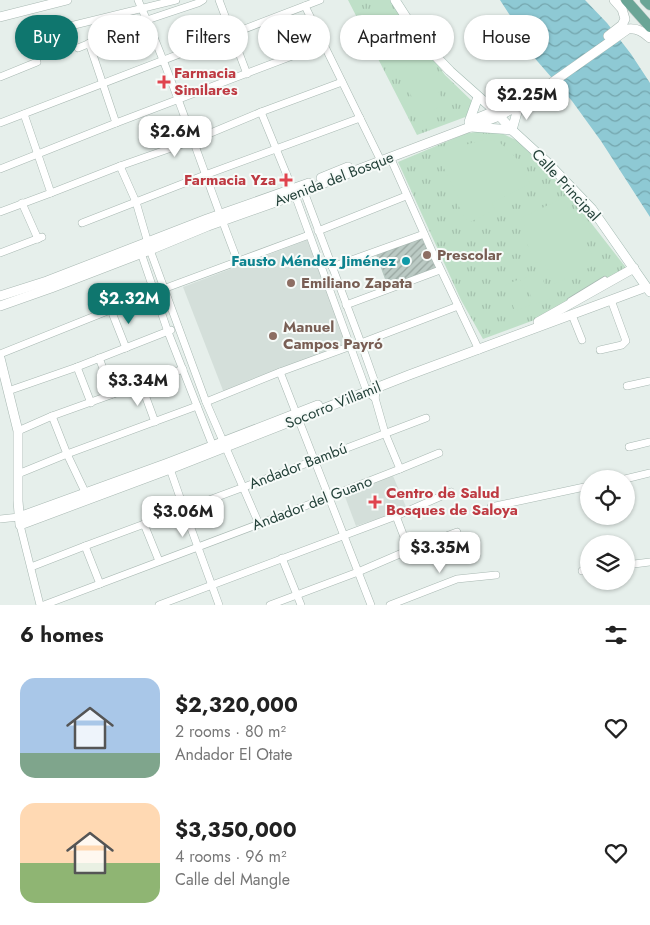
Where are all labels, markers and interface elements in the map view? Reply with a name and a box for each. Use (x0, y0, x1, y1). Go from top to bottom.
chip: Buy (15, 15, 78, 60)
chip: Rent (88, 15, 158, 60)
chip: Filters (168, 15, 248, 60)
chip: New (258, 15, 330, 60)
chip: Apartment (340, 15, 454, 60)
chip: House (464, 15, 549, 60)
place label: Farmacia Similares (174, 62, 238, 101)
marker: Farmacia Similares (158, 76, 170, 88)
pin: $2.25M (486, 78, 568, 121)
text: $2.25M (497, 83, 557, 106)
pin: $2.6M (140, 116, 210, 158)
text: $2.6M (150, 120, 200, 143)
street label: Calle Principal (527, 144, 605, 226)
street label: Avenida del Bosque (271, 146, 397, 212)
place label: Farmacia Yza (184, 169, 276, 191)
marker: Farmacia Yza (280, 174, 292, 186)
place label: Prescolar (437, 244, 503, 266)
marker: Prescolar (421, 249, 433, 261)
place label: Fausto Méndez Jiménez (231, 250, 396, 272)
marker: Fausto Méndez Jiménez (400, 255, 412, 267)
place label: Emiliano Zapata (301, 272, 412, 294)
marker: Emiliano Zapata (285, 277, 297, 289)
pin: $2.32M (88, 282, 170, 325)
text: $2.32M (99, 287, 159, 310)
place label: Manuel Campos Payró (283, 316, 383, 355)
marker: Manuel Campos Payró (267, 330, 279, 342)
pin: $3.34M (97, 364, 179, 407)
text: $3.34M (108, 369, 168, 392)
street label: Socorro Villamil (282, 376, 384, 434)
street label: Andador Bambú (246, 437, 350, 495)
street label: Andador del Guano (249, 470, 375, 536)
map controls (580, 470, 635, 590)
button: locate (580, 470, 635, 525)
place label: Centro de Salud Bosques de Saloya (386, 482, 518, 521)
marker: Centro de Salud Bosques de Saloya (368, 495, 382, 509)
pin: $3.06M (142, 496, 224, 538)
text: $3.06M (153, 500, 213, 523)
pin: $3.35M (399, 532, 481, 574)
button: layers (580, 535, 635, 590)
text: $3.35M (410, 536, 470, 559)
text: 6 homes (20, 620, 104, 650)
icon: filters (602, 621, 630, 649)
text: $2,320,000 (175, 690, 298, 720)
icon: home (60, 698, 120, 758)
icon: heart (602, 714, 630, 742)
text: 2 rooms · 80 m² (175, 720, 286, 743)
text: Andador El Otate (175, 743, 292, 766)
text: $3,350,000 (175, 815, 297, 845)
icon: home (60, 823, 120, 883)
icon: heart (602, 839, 630, 867)
text: 4 rooms · 96 m² (175, 845, 286, 868)
text: Calle del Mangle (175, 868, 290, 891)

